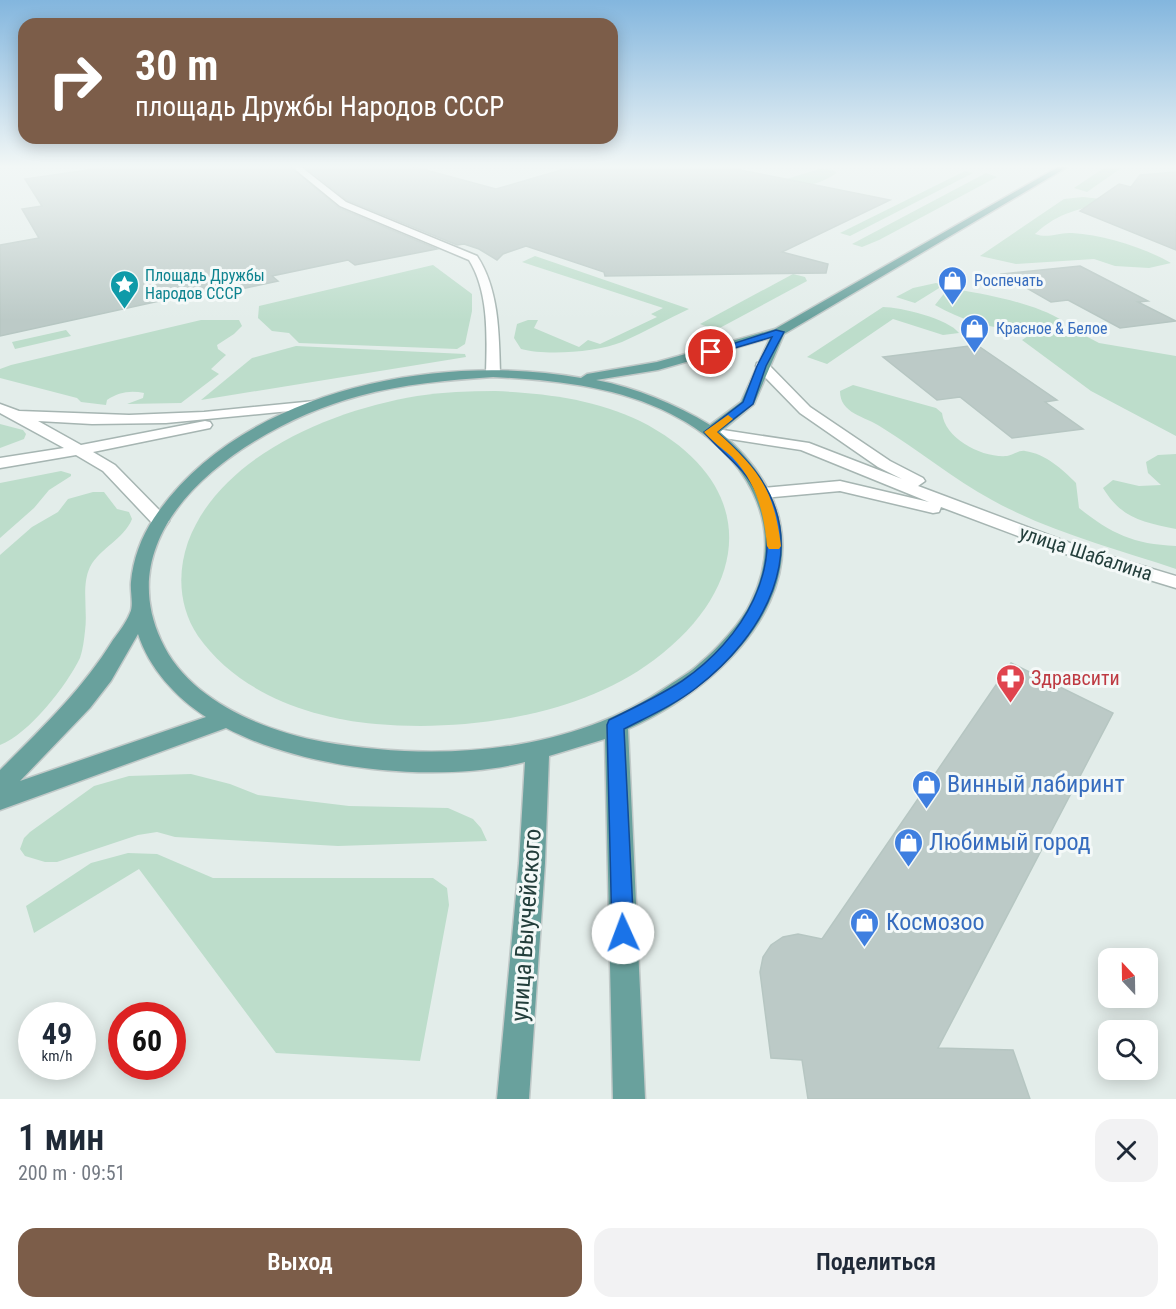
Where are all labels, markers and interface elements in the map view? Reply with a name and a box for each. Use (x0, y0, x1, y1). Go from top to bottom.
text: 30 m (135, 41, 218, 90)
icon: right (36, 42, 114, 120)
text: площадь Дружбы Народов СССР (135, 91, 504, 123)
shop icon: Роспечать (937, 264, 969, 306)
place label: Площадь Дружбы Народов СССР (145, 266, 265, 303)
place icon: Площадь Дружбы Народов СССР (108, 268, 140, 310)
place label: Роспечать (974, 271, 1044, 290)
shop icon: Красное & Белое (959, 312, 991, 354)
place label: Красное & Белое (996, 319, 1107, 338)
pin (685, 326, 736, 377)
icon: arrive (694, 335, 727, 368)
street label: улица Шабалина (1017, 520, 1155, 586)
pharmacy icon: Здравсити (994, 662, 1026, 704)
place label: Здравсити (1031, 666, 1120, 690)
shop icon: Винный лабиринт (910, 768, 942, 810)
place label: Винный лабиринт (947, 770, 1125, 798)
shop icon: Любимый город (892, 826, 924, 868)
street label: улица Выучейского (505, 828, 547, 1022)
place label: Любимый город (929, 828, 1091, 856)
position arrow (591, 901, 655, 965)
shop icon: Космозоо (849, 906, 881, 948)
place label: Космозоо (886, 908, 985, 936)
north arrow (1098, 948, 1158, 1008)
map controls (1098, 948, 1158, 1080)
speed limit sign: 60 (108, 1002, 186, 1080)
text: 49 (42, 1016, 72, 1051)
button: search (1098, 1020, 1158, 1080)
text: km/h (42, 1047, 72, 1065)
text: 1 мин (18, 1117, 104, 1159)
button: close (1095, 1119, 1158, 1182)
text: 200 m · 09:51 (18, 1161, 125, 1185)
button: Выход (18, 1228, 582, 1297)
button: Поделиться (594, 1228, 1158, 1297)

